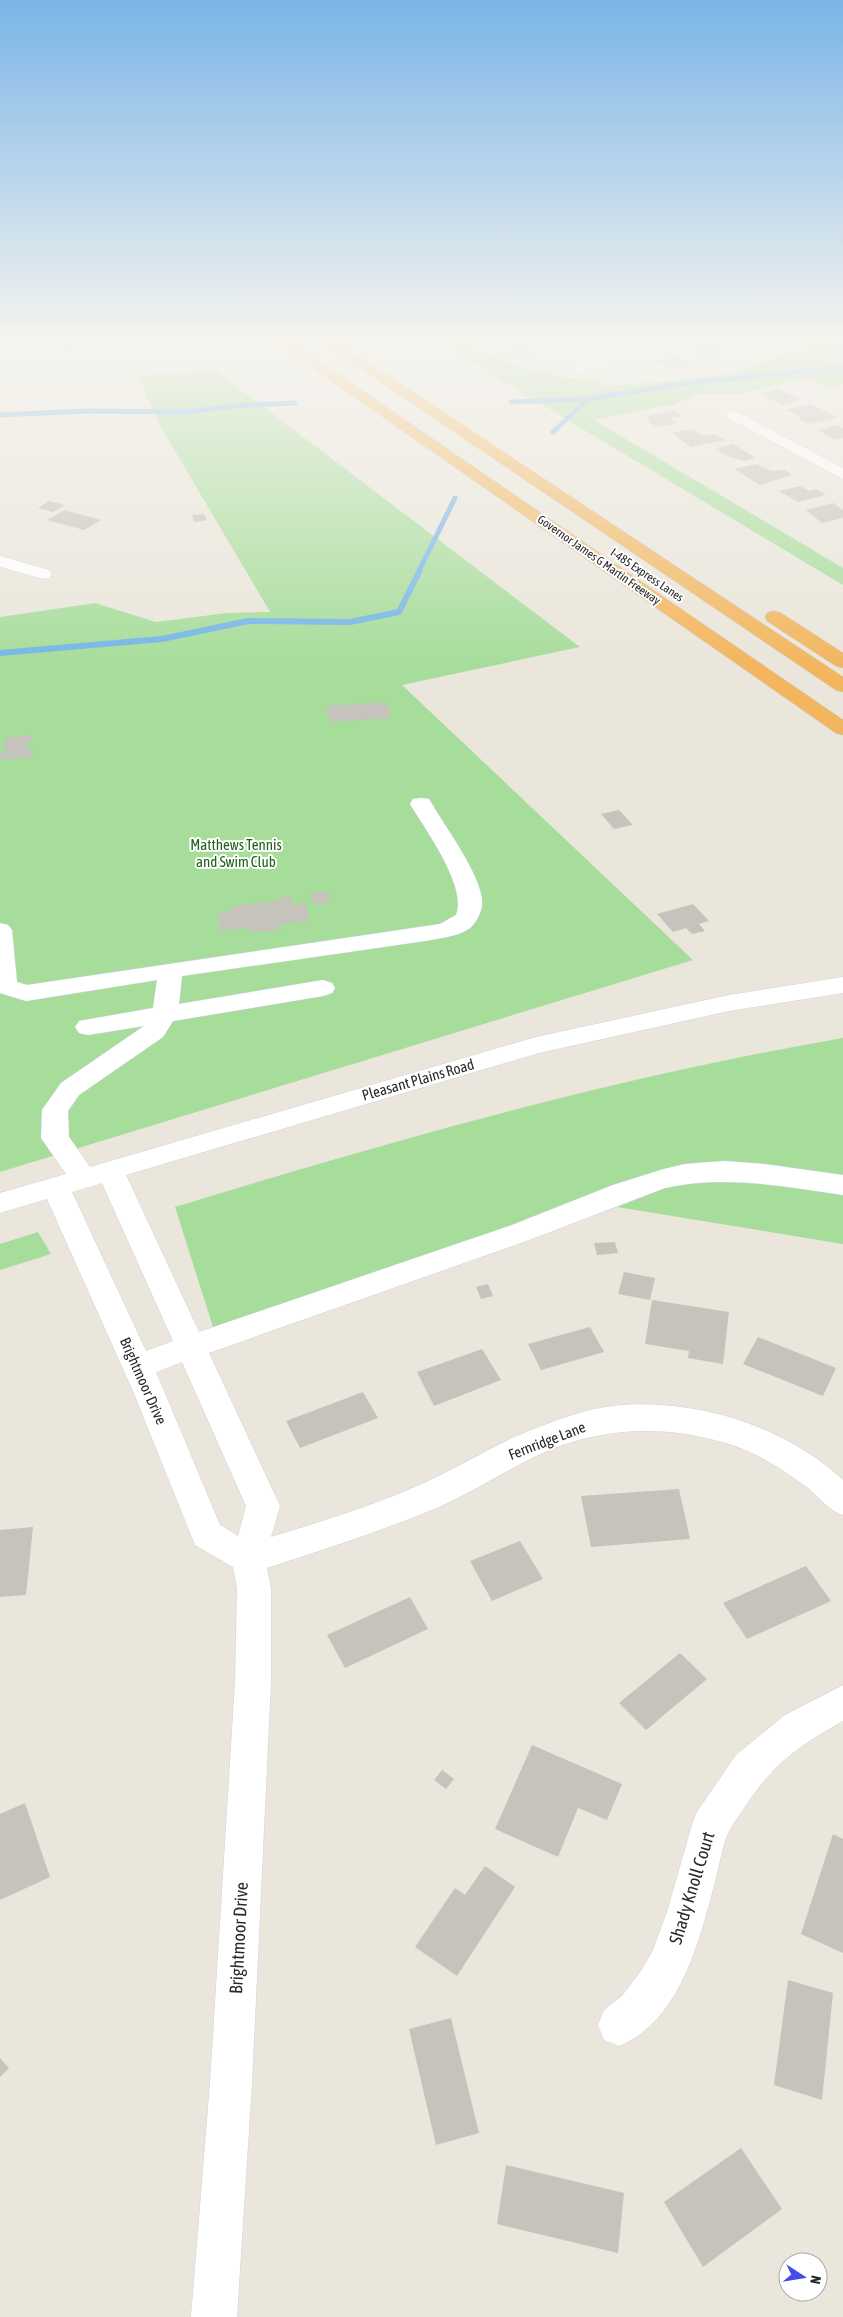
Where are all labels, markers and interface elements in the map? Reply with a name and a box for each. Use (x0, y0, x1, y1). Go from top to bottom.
street label: Governor James G Martin Freeway (535, 512, 663, 608)
street label: I-485 Express Lanes (608, 545, 686, 605)
park label: Matthews Tennis and Swim Club (190, 836, 282, 870)
street label: Pleasant Plains Road (360, 1055, 476, 1104)
street label: Brightmoor Drive (117, 1335, 170, 1427)
street label: Fernridge Lane (506, 1418, 588, 1463)
street label: Shady Knoll Court (664, 1829, 719, 1947)
street label: Brightmoor Drive (225, 1881, 252, 1995)
north arrow (778, 2252, 828, 2302)
text: N (807, 2274, 824, 2285)

